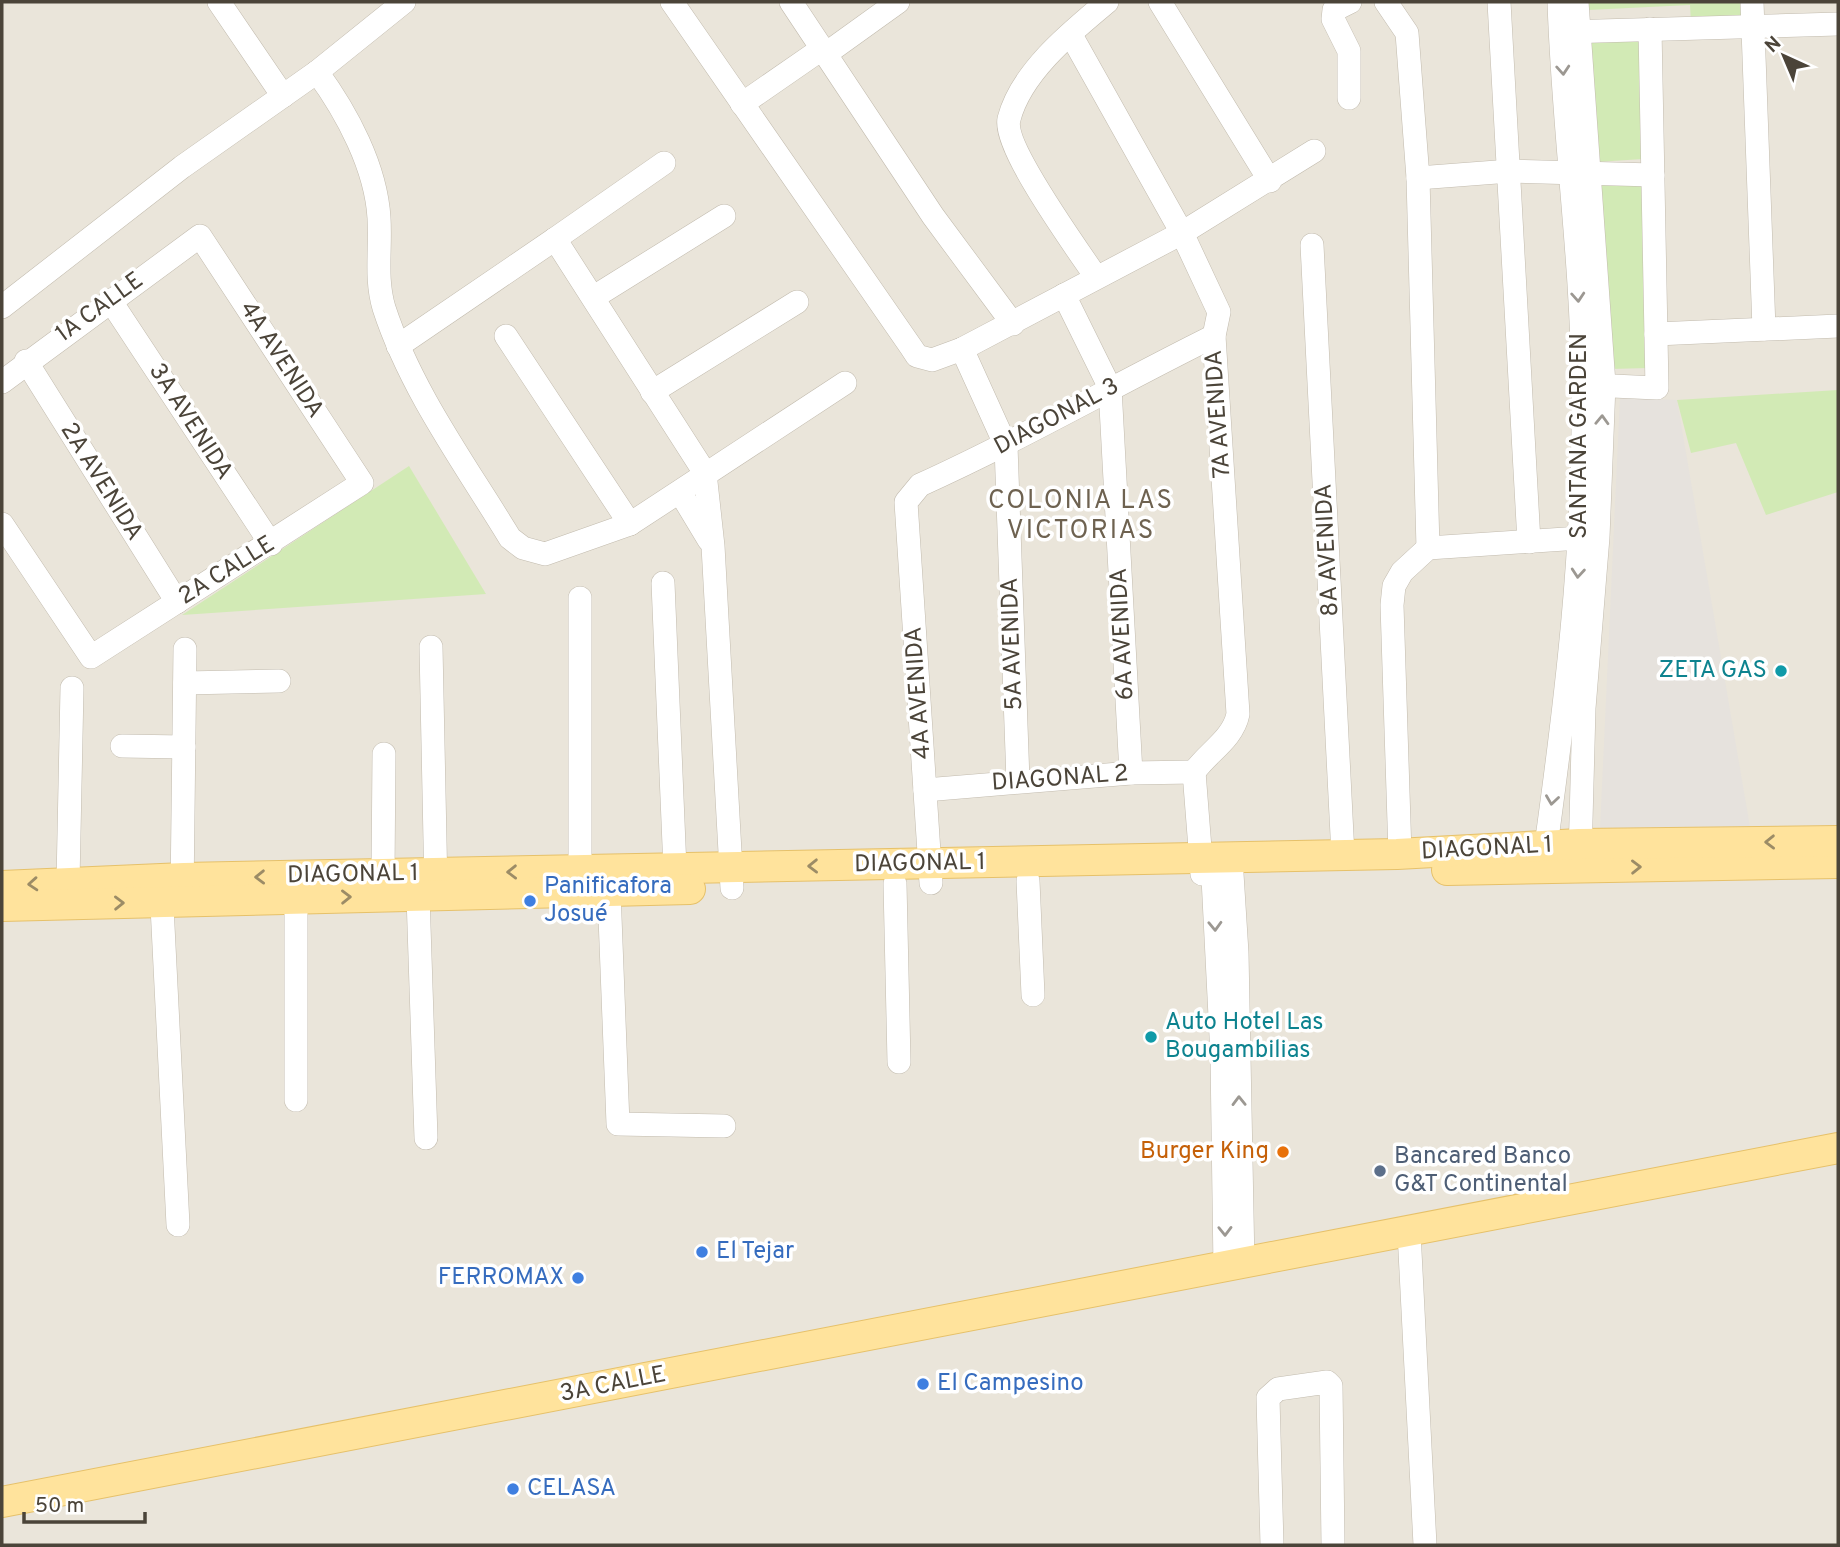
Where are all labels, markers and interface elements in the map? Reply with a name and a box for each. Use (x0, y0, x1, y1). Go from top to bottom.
north arrow (1749, 21, 1819, 91)
text: N (1760, 32, 1787, 59)
one-way arrow (1555, 65, 1570, 76)
street label: 1A CALLE (50, 266, 150, 350)
one-way arrow (1570, 292, 1585, 303)
street label: 4A AVENIDA (232, 296, 330, 424)
street label: SANTANA GARDEN (1565, 333, 1595, 539)
street label: 7A AVENIDA (1200, 349, 1238, 479)
street label: 3A AVENIDA (141, 358, 239, 486)
street label: DIAGONAL 3 (989, 372, 1125, 462)
one-way arrow (1595, 414, 1610, 425)
street label: 2A AVENIDA (53, 417, 149, 547)
street label: 8A AVENIDA (1310, 483, 1346, 617)
district label: COLONIA LAS VICTORIAS (988, 485, 1174, 548)
street label: 2A CALLE (173, 530, 281, 612)
street label: 6A AVENIDA (1105, 567, 1141, 701)
one-way arrow (1571, 568, 1586, 579)
street label: 5A AVENIDA (996, 577, 1030, 711)
street label: 4A AVENIDA (899, 626, 939, 760)
place label: ZETA GAS (1659, 656, 1767, 686)
marker: ZETA GAS (1773, 663, 1789, 679)
street label: DIAGONAL 2 (990, 759, 1130, 799)
one-way arrow (1545, 794, 1560, 806)
street label: DIAGONAL 1 (1421, 831, 1553, 867)
one-way arrow (1764, 834, 1775, 850)
street label: DIAGONAL 1 (854, 848, 986, 880)
one-way arrow (807, 858, 818, 874)
street label: DIAGONAL 1 (287, 859, 419, 891)
one-way arrow (1631, 860, 1642, 875)
one-way arrow (506, 864, 517, 880)
one-way arrow (254, 869, 265, 885)
place label: Panificafora Josué (544, 872, 672, 930)
one-way arrow (27, 876, 38, 891)
one-way arrow (341, 890, 352, 905)
marker: Panificafora Josué (522, 893, 538, 909)
one-way arrow (114, 895, 125, 911)
one-way arrow (1208, 921, 1223, 932)
place label: Auto Hotel Las Bougambilias (1165, 1008, 1324, 1066)
marker: Auto Hotel Las Bougambilias (1143, 1029, 1159, 1045)
one-way arrow (1232, 1095, 1247, 1106)
place label: Burger King (1140, 1137, 1269, 1167)
place label: Bancared Banco G&T Continental (1394, 1142, 1571, 1200)
marker: Burger King (1275, 1144, 1291, 1160)
marker: Bancared Banco G&T Continental (1372, 1163, 1388, 1179)
one-way arrow (1217, 1226, 1232, 1237)
place label: El Tejar (716, 1237, 794, 1267)
marker: El Tejar (694, 1244, 710, 1260)
place label: FERROMAX (438, 1263, 564, 1293)
marker: FERROMAX (570, 1270, 586, 1286)
street label: 3A CALLE (557, 1360, 669, 1410)
place label: El Campesino (937, 1369, 1084, 1399)
marker: El Campesino (915, 1376, 931, 1392)
place label: CELASA (527, 1474, 616, 1504)
scale bar (24, 1480, 145, 1524)
marker: CELASA (505, 1481, 521, 1497)
text: 50 m (35, 1493, 84, 1520)

